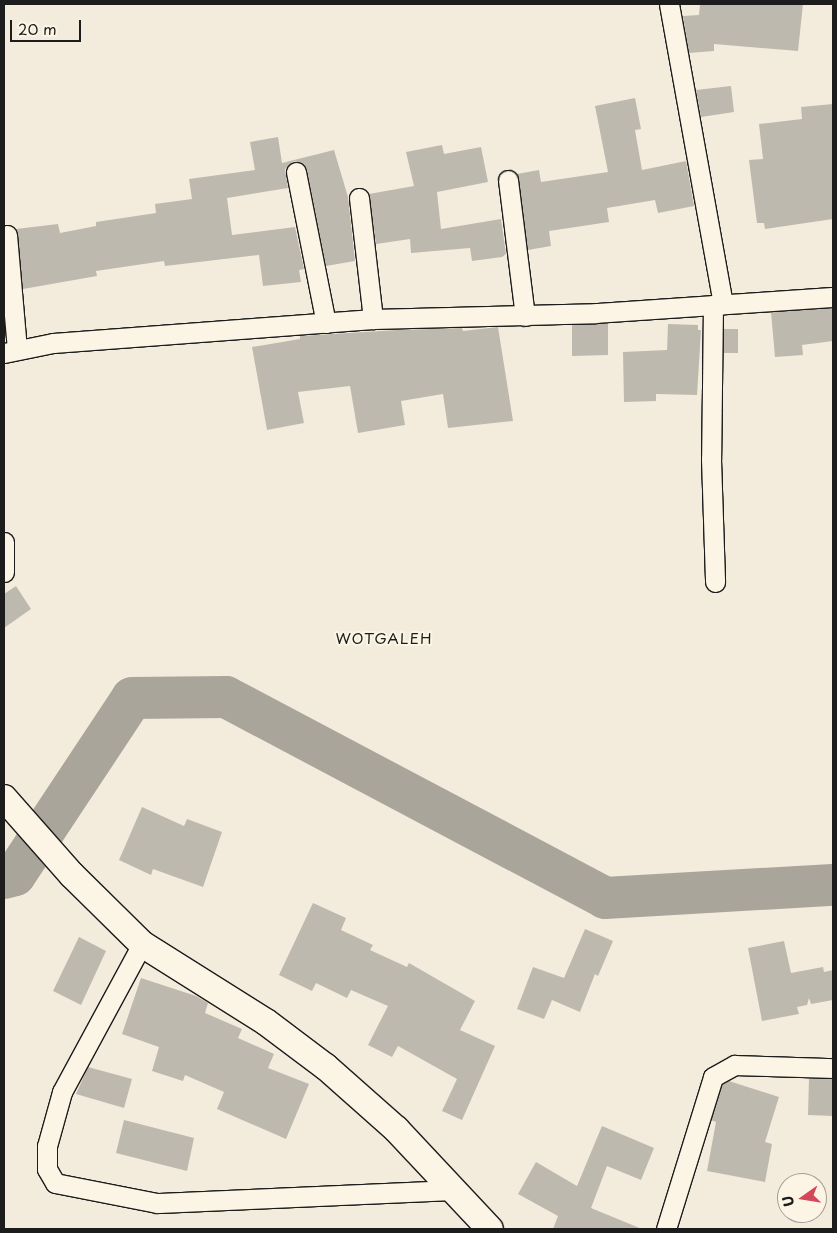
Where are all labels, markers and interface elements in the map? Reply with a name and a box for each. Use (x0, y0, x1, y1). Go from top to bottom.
scale bar (12, 10, 84, 42)
text: 20 m (18, 17, 57, 40)
district label: WOTGALEH (334, 629, 434, 647)
north arrow (777, 1173, 827, 1223)
text: U (776, 1194, 799, 1209)

